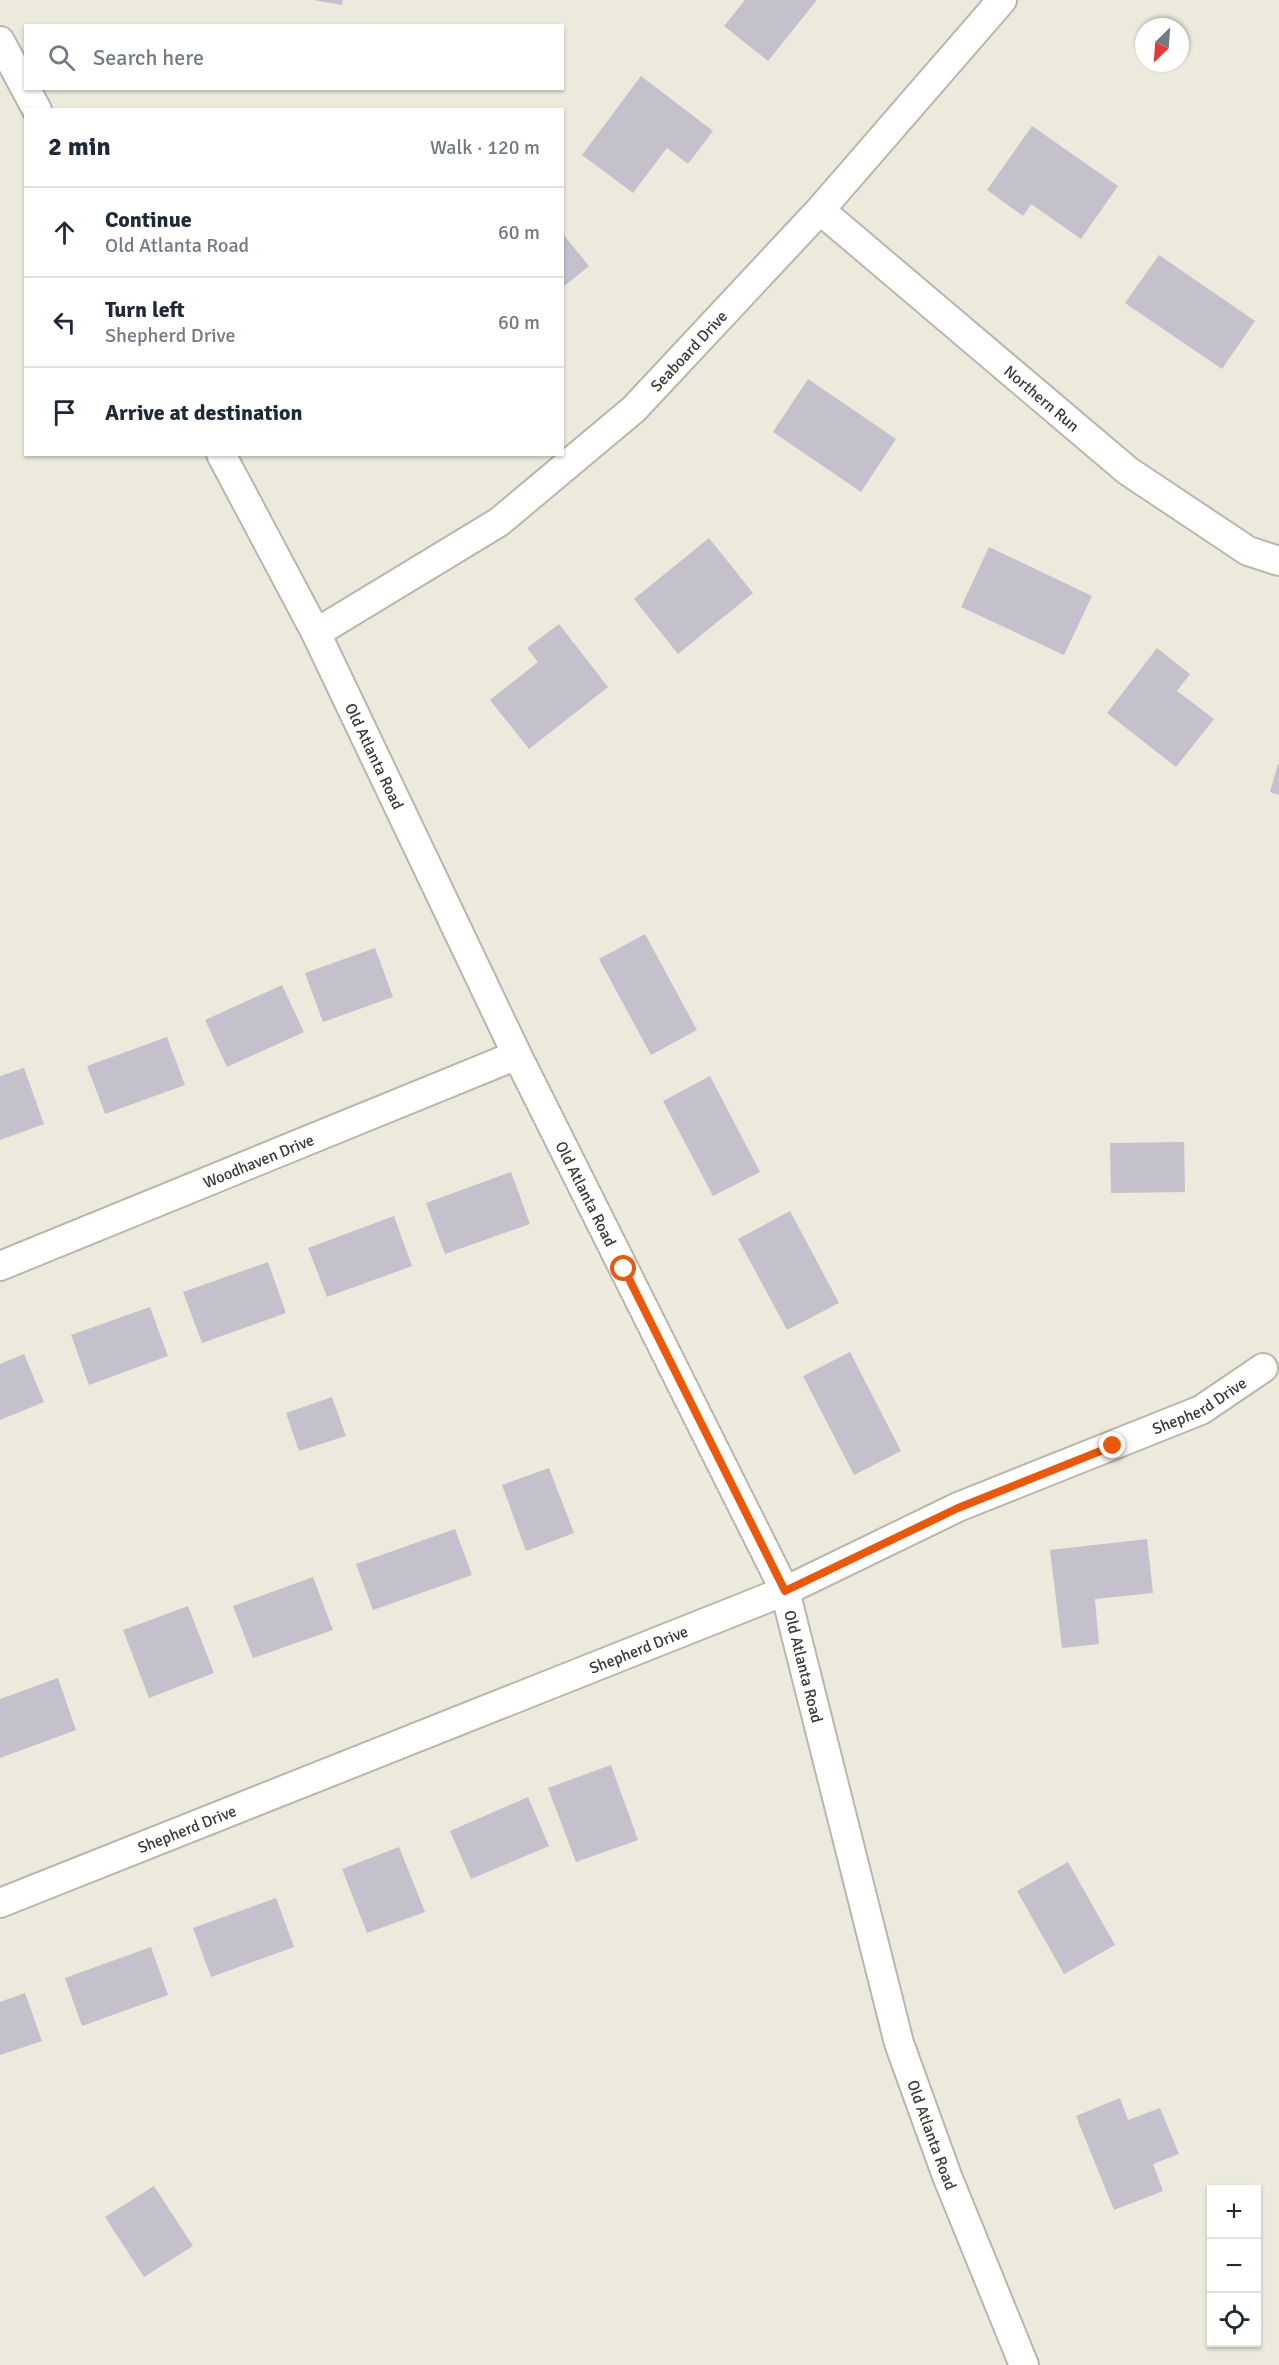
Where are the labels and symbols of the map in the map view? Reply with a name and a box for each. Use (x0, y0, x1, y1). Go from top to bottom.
north arrow (1135, 18, 1189, 72)
street label: Seaboard Drive (647, 307, 732, 396)
street label: Northern Run (1000, 361, 1083, 436)
street label: Old Atlanta Road (340, 700, 408, 813)
street label: Woodhaven Drive (200, 1130, 317, 1193)
street label: Old Atlanta Road (551, 1138, 620, 1250)
route start (610, 1255, 636, 1281)
street label: Shepherd Drive (1149, 1373, 1251, 1439)
route end (1099, 1432, 1125, 1458)
street label: Old Atlanta Road (779, 1608, 827, 1725)
street label: Shepherd Drive (587, 1622, 691, 1679)
street label: Shepherd Drive (135, 1801, 239, 1858)
street label: Old Atlanta Road (902, 2077, 961, 2193)

